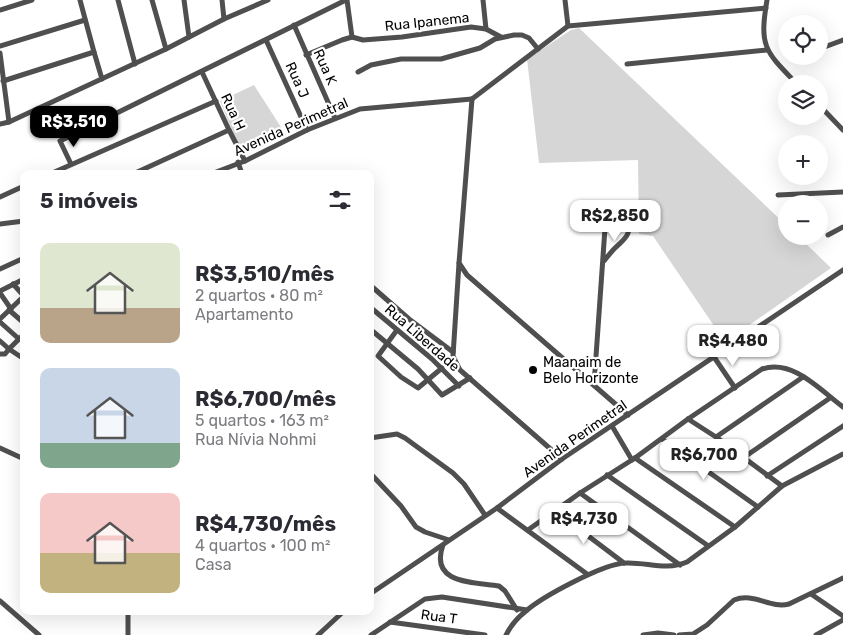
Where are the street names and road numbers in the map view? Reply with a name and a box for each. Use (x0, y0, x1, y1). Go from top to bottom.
street label: Rua Ipanema (384, 9, 470, 35)
street label: Rua K (310, 47, 341, 88)
street label: Rua J (282, 59, 312, 101)
street label: Rua H (217, 91, 249, 133)
street label: Avenida Perimetral (231, 94, 351, 160)
street label: Rua Liberdade (381, 301, 463, 375)
street label: Avenida Perimetral (520, 397, 630, 481)
street label: Rua T (420, 606, 458, 628)

